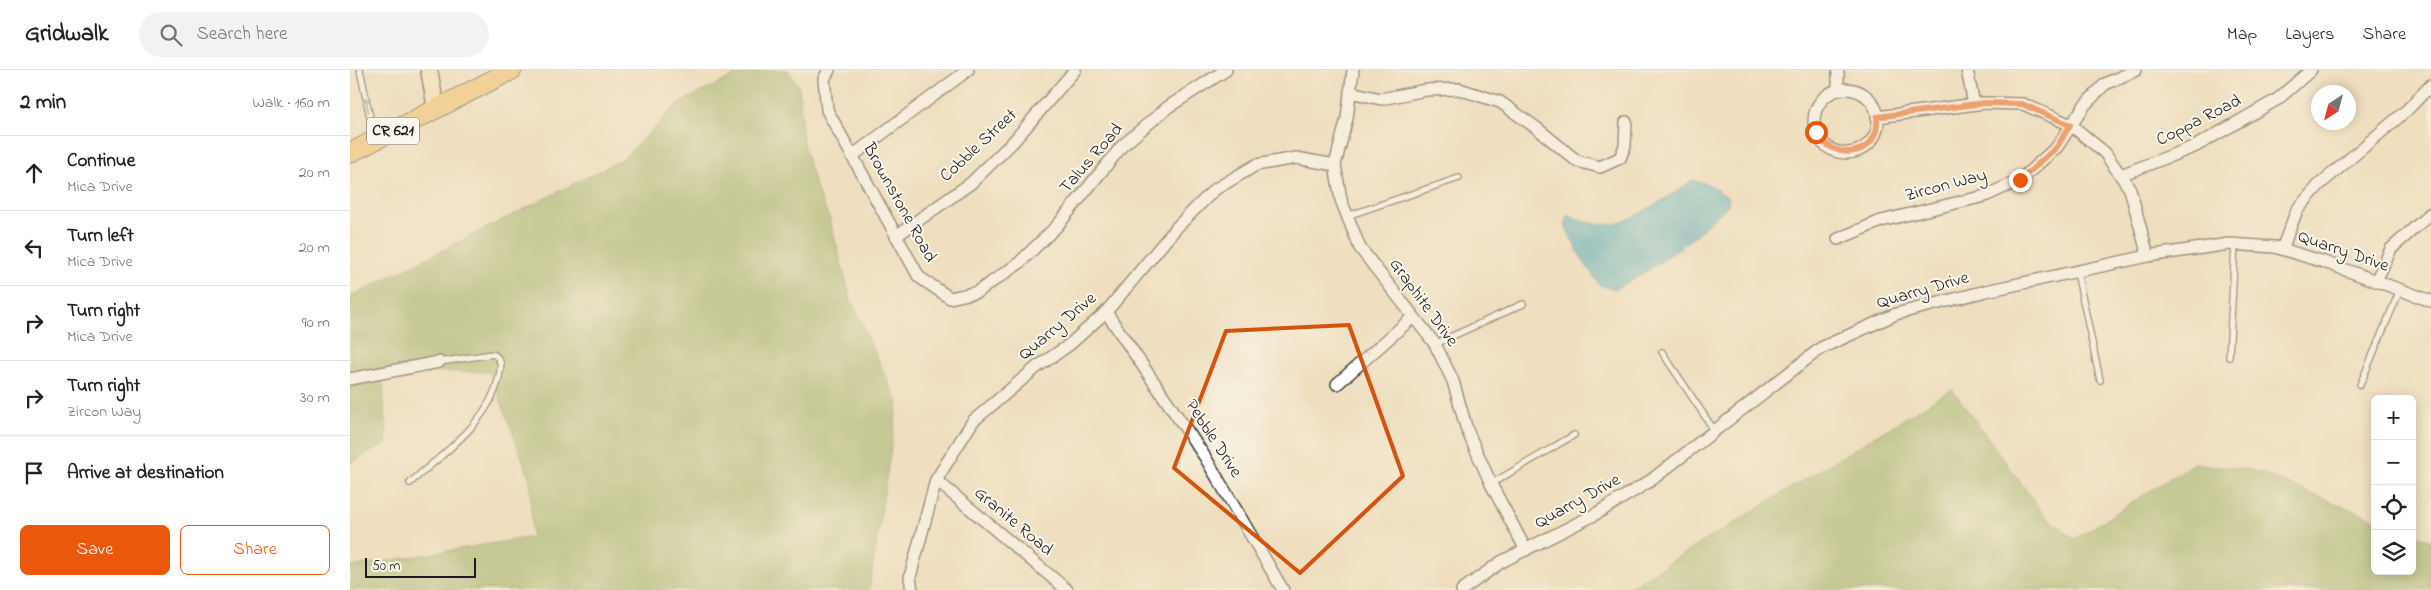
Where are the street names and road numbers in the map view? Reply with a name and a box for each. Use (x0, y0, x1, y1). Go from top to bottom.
street label: Coppa Road (2152, 88, 2246, 154)
street label: Cobble Street (934, 103, 1024, 189)
road number: CR 621 (367, 118, 419, 144)
street label: Talus Road (1054, 118, 1130, 200)
street label: Brownstone Road (855, 138, 943, 267)
street label: Zircon Way (1902, 163, 1990, 209)
street label: Quarry Drive (2294, 224, 2393, 280)
street label: Graphite Drive (1382, 253, 1465, 353)
street label: Quarry Drive (1874, 265, 1973, 317)
street label: Quarry Drive (1013, 286, 1103, 367)
street label: Pebble Drive (1178, 395, 1249, 484)
street label: Quarry Drive (1530, 467, 1627, 536)
street label: Granite Road (968, 481, 1058, 563)

